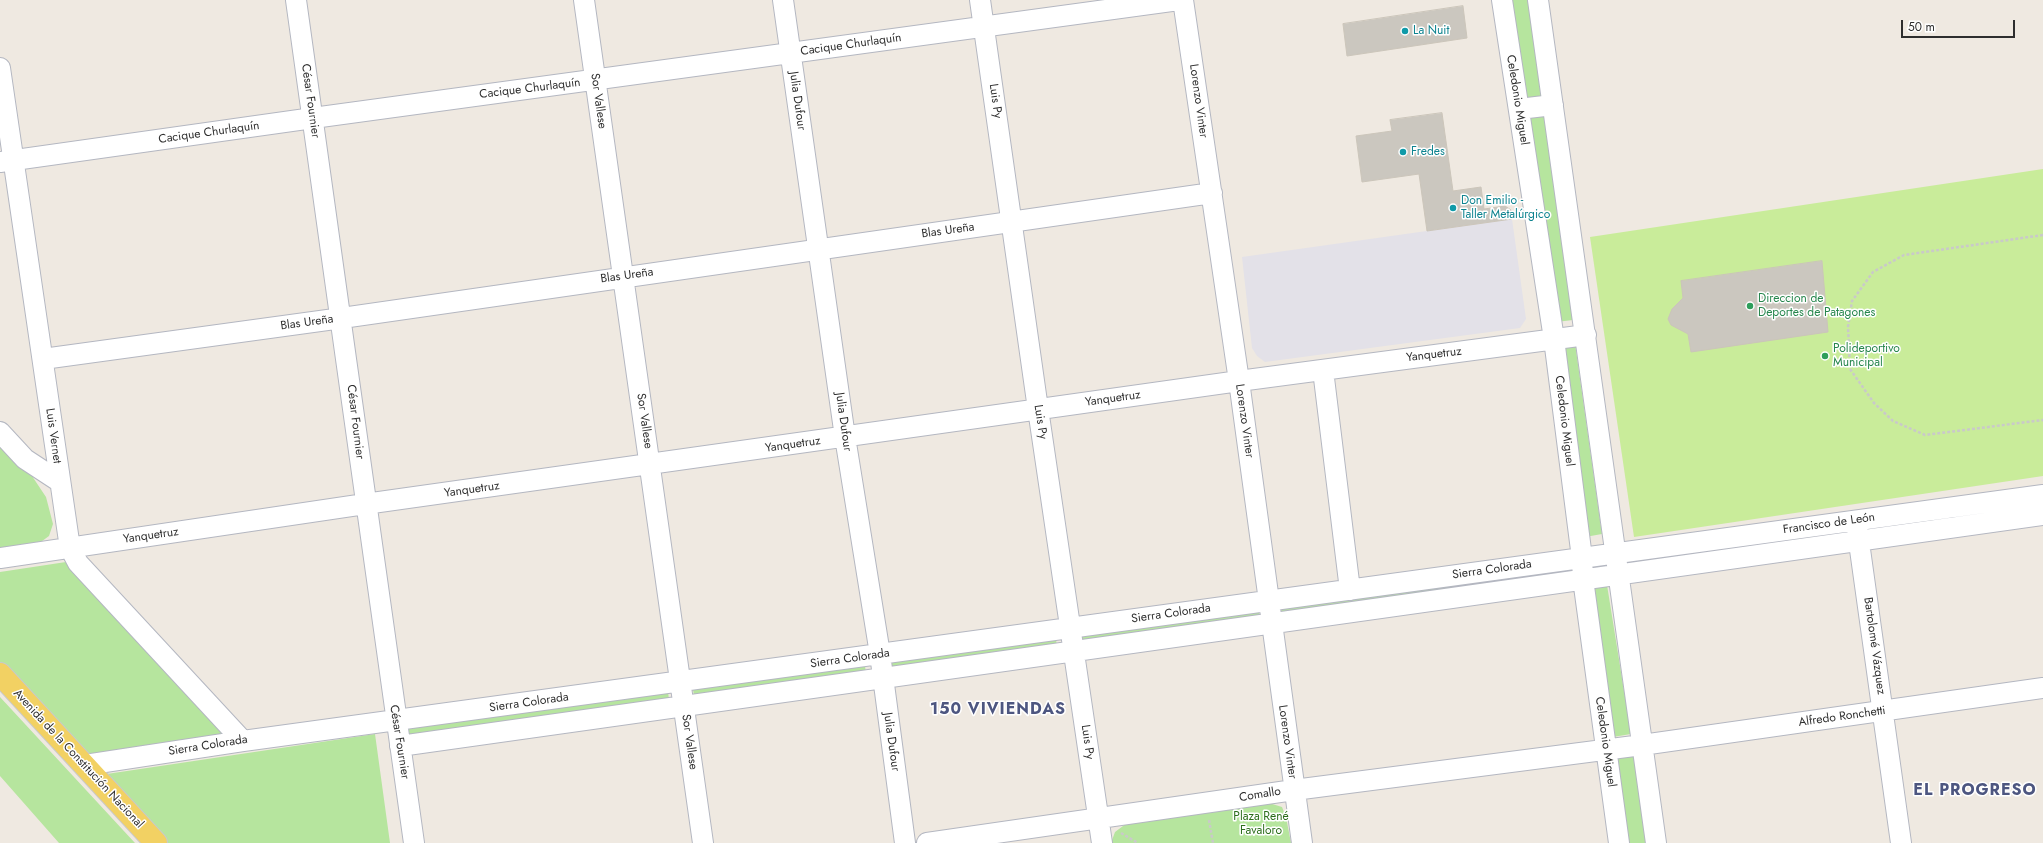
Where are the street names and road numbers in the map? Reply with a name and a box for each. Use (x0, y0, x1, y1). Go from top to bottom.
street label: Cacique Churlaquín (800, 31, 902, 59)
street label: Celedonio Miguel (1503, 54, 1531, 146)
street label: César Fournier (298, 63, 322, 139)
street label: Lorenzo Vinter (1186, 63, 1210, 139)
street label: Julia Dufour (786, 71, 808, 131)
street label: Sor Vallese (587, 72, 609, 130)
street label: Cacique Churlaquín (479, 76, 581, 102)
street label: Luis Py (985, 83, 1005, 119)
street label: Cacique Churlaquín (158, 119, 260, 147)
street label: Blas Ureña (921, 220, 975, 242)
street label: Blas Ureña (600, 265, 654, 287)
street label: Blas Ureña (280, 312, 334, 334)
street label: Yanquetruz (1405, 344, 1463, 366)
street label: Celedonio Miguel (1551, 375, 1577, 467)
street label: Lorenzo Vinter (1232, 383, 1256, 459)
street label: César Fournier (343, 384, 367, 460)
street label: Yanquetruz (1084, 388, 1142, 410)
street label: Sor Vallese (633, 392, 655, 450)
street label: Julia Dufour (832, 392, 854, 452)
street label: Luis Py (1030, 404, 1050, 440)
street label: Luis Vernet (42, 407, 64, 465)
street label: Yanquetruz (764, 434, 822, 456)
street label: Yanquetruz (443, 479, 501, 501)
street label: Francisco de León (1782, 510, 1876, 538)
street label: Yanquetruz (122, 525, 180, 547)
street label: Sierra Colorada (1451, 557, 1533, 583)
street label: Bartolomé Vázquez (1860, 596, 1888, 696)
street label: Sierra Colorada (1130, 601, 1212, 627)
street label: Sierra Colorada (809, 646, 891, 672)
street label: Avenida de la Constitución Nacional (10, 687, 146, 831)
street label: Sierra Colorada (488, 690, 570, 716)
street label: Celedonio Miguel (1592, 696, 1618, 788)
street label: César Fournier (386, 704, 412, 780)
street label: Lorenzo Vinter (1275, 704, 1299, 780)
street label: Alfredo Ronchetti (1797, 704, 1887, 730)
street label: Julia Dufour (880, 712, 902, 772)
street label: Sor Vallese (678, 713, 700, 771)
street label: Luis Py (1077, 724, 1097, 760)
street label: Sierra Colorada (167, 733, 249, 759)
street label: Comallo (1238, 785, 1282, 805)

